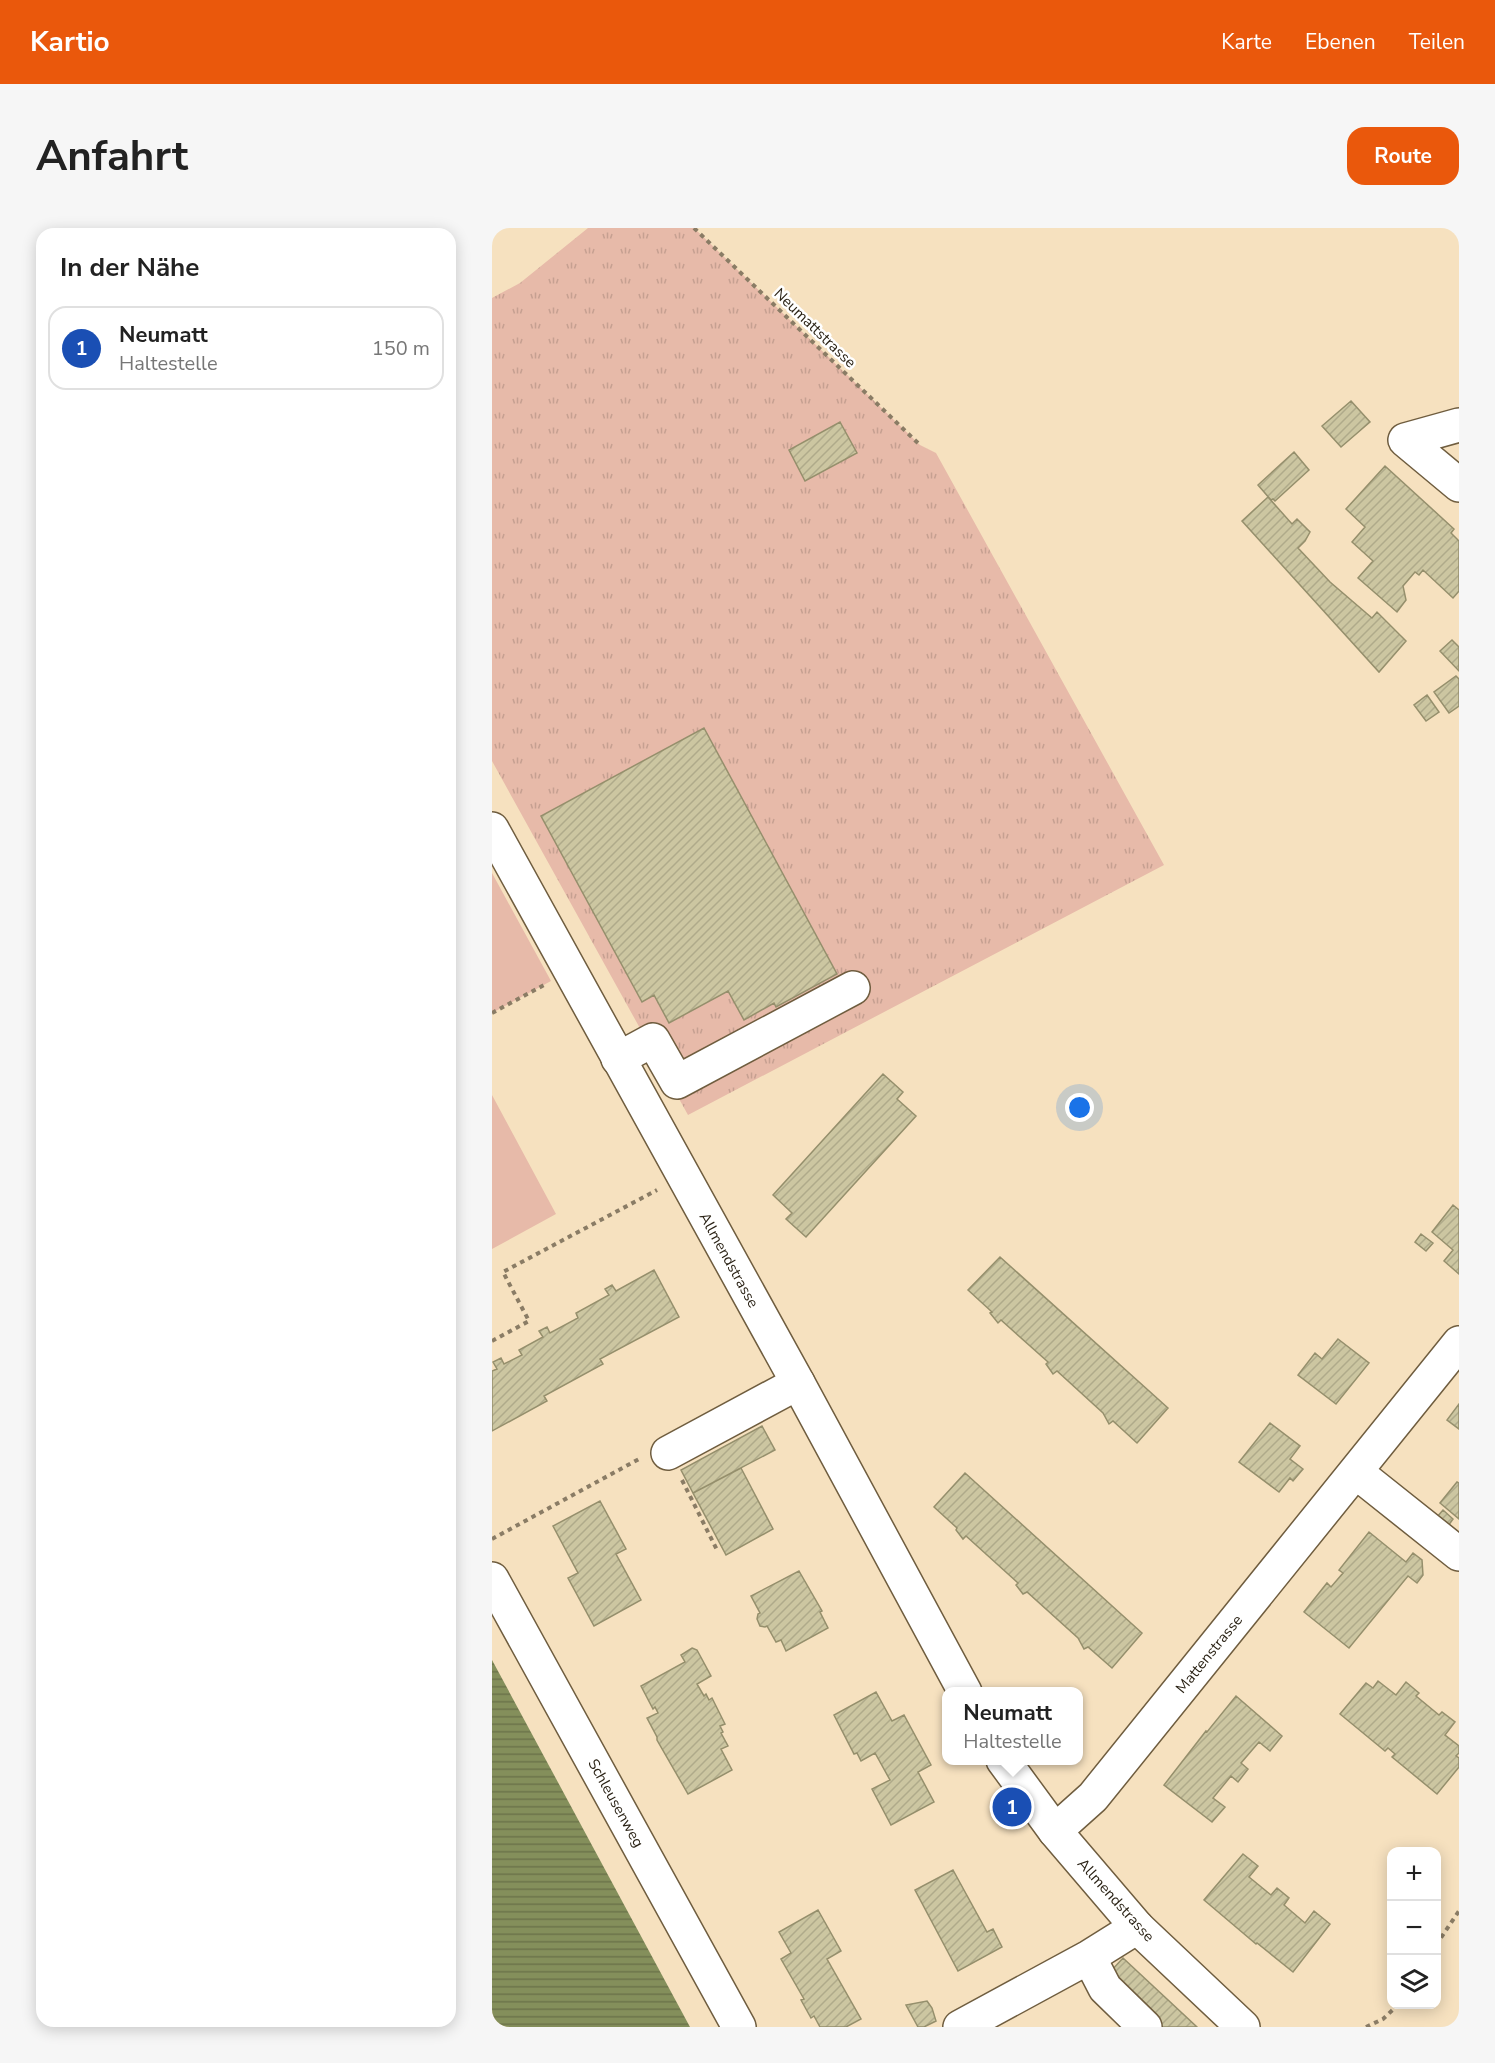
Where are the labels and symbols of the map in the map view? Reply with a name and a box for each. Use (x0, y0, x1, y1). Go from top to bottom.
street label: Neumattstrasse (770, 284, 860, 372)
your location (1065, 1093, 1094, 1122)
street label: Allmendstrasse (695, 1209, 763, 1311)
street label: Mattenstrasse (1171, 1611, 1247, 1697)
street label: Schleusenweg (583, 1755, 649, 1851)
pin: 1 (992, 1784, 1032, 1830)
street label: Allmendstrasse (1073, 1854, 1159, 1946)

